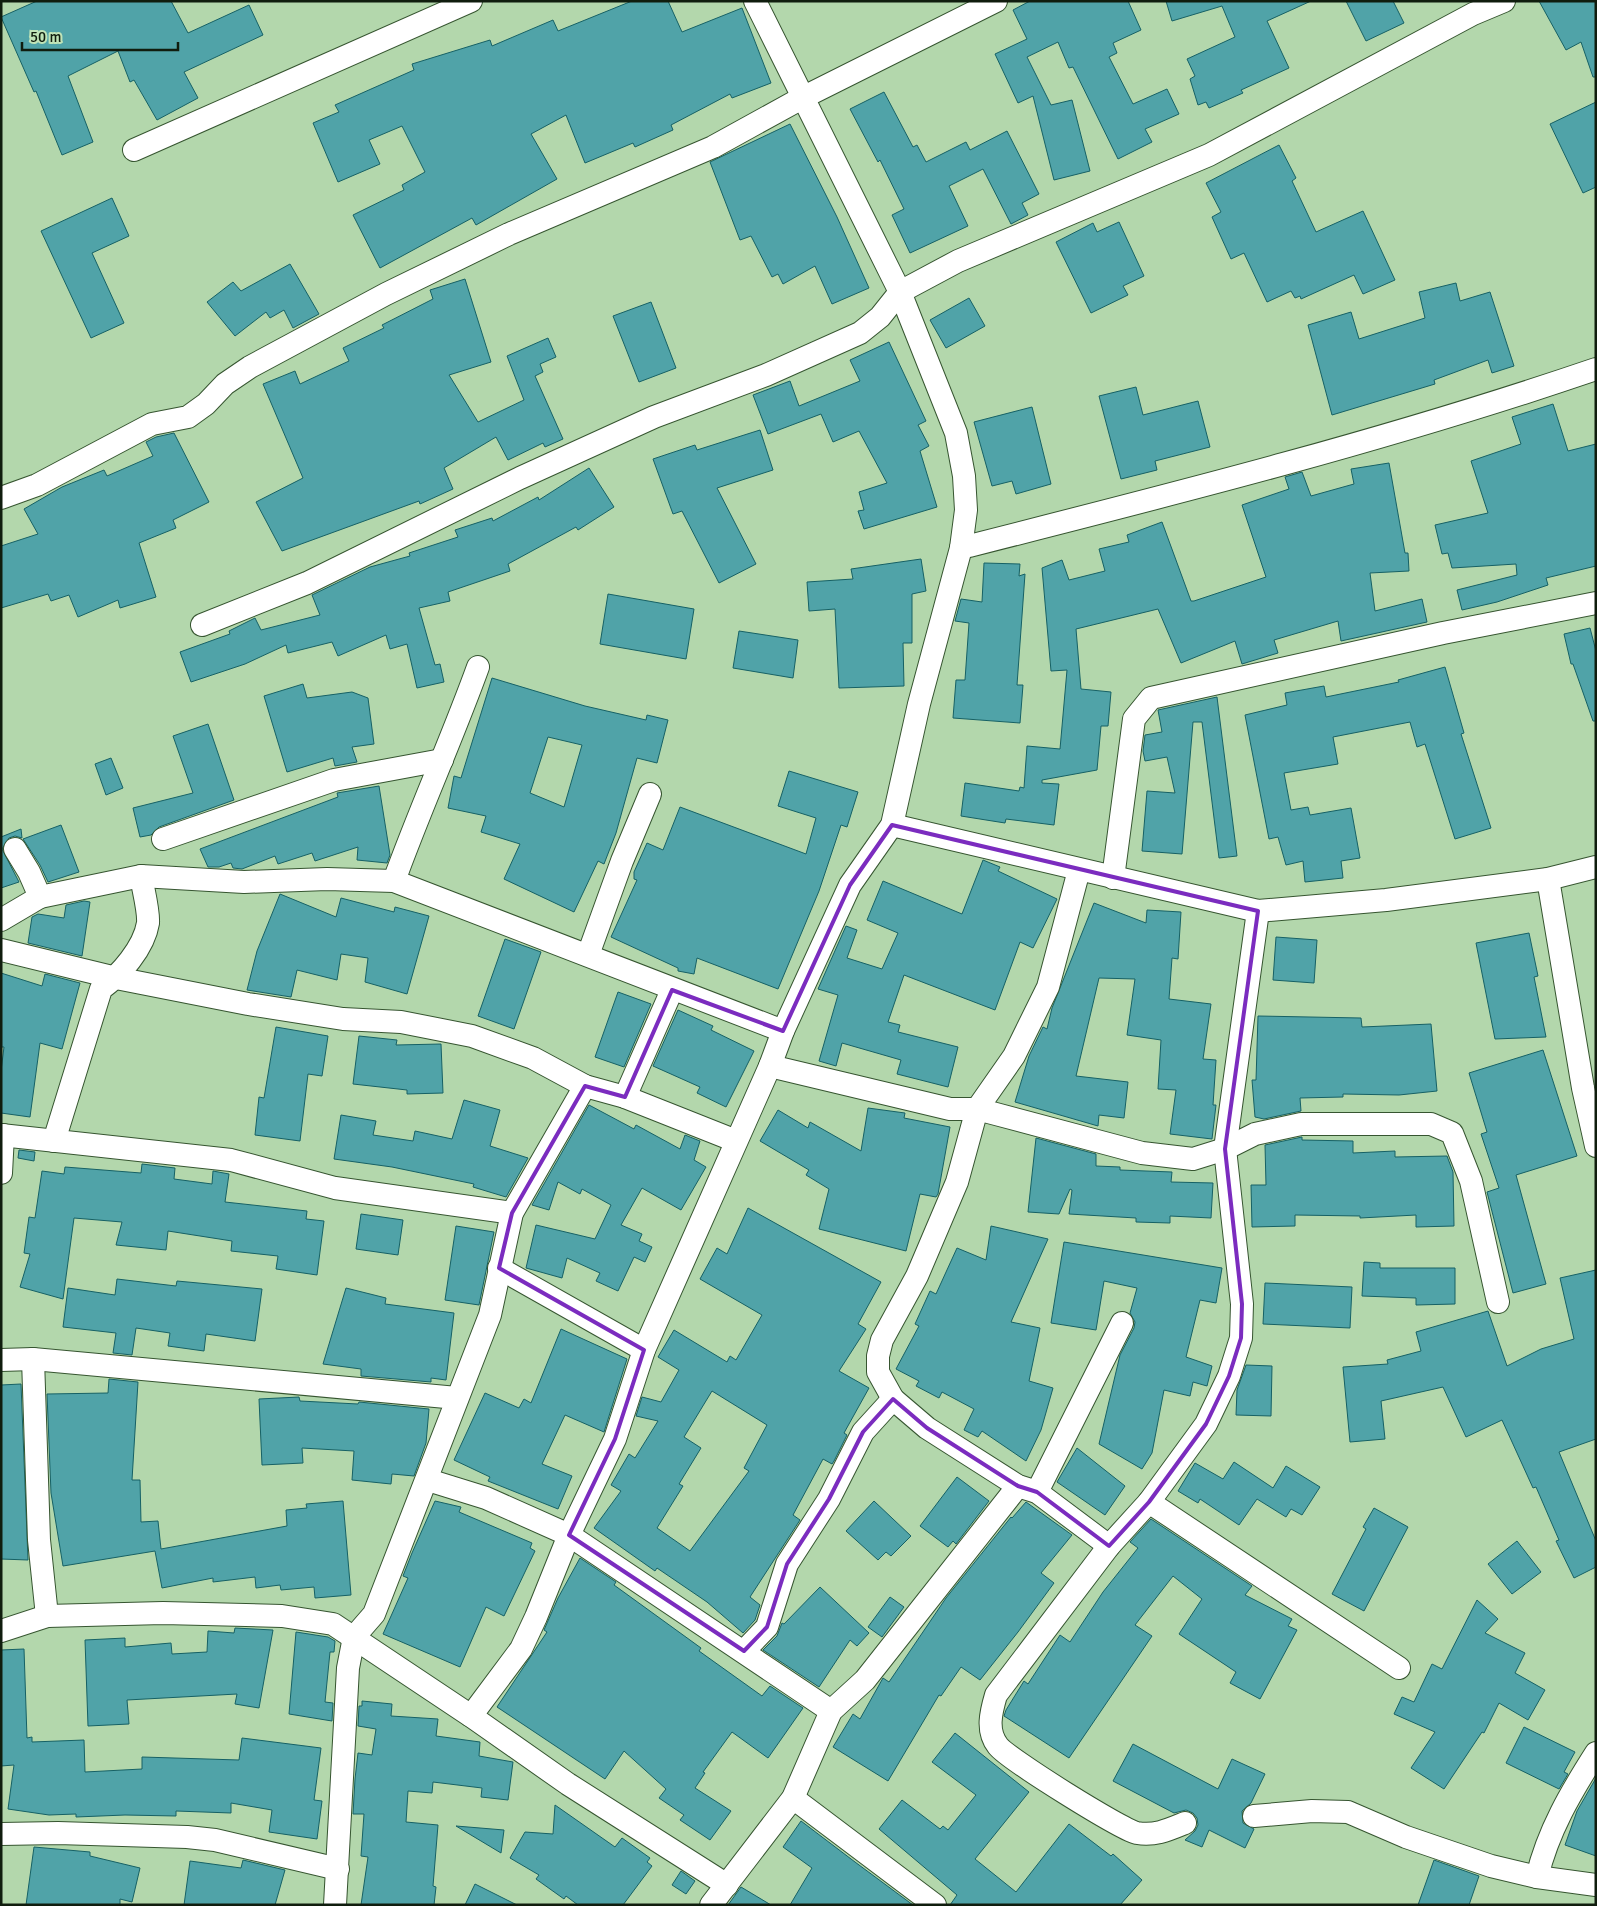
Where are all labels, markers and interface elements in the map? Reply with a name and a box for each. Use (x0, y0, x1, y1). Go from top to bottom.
scale bar (22, 20, 179, 52)
text: 50 m (30, 28, 61, 46)

